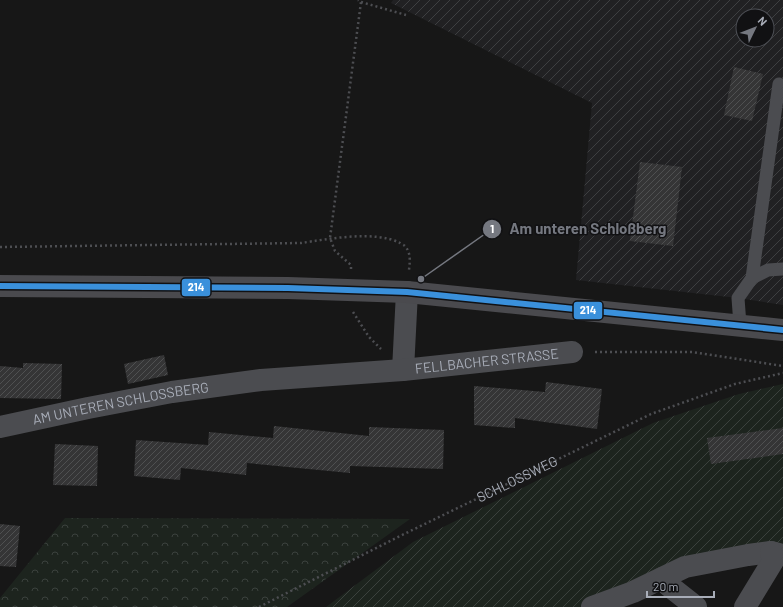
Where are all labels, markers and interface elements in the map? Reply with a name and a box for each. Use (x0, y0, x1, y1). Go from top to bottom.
north arrow (735, 8, 775, 48)
text: N (755, 14, 770, 28)
callout: Am unteren Schloßberg (482, 215, 675, 242)
text: Am unteren Schloßberg (510, 219, 666, 237)
text: 1 (490, 221, 494, 235)
line badge: 214 (181, 278, 211, 297)
text: 214 (188, 280, 205, 293)
line badge: 214 (573, 301, 603, 320)
text: 214 (580, 303, 597, 316)
street label: FELLBACHER STRASSE (414, 344, 560, 377)
street label: AM UNTEREN SCHLOSSBERG (31, 378, 210, 428)
street label: SCHLOSSWEG (474, 452, 560, 506)
scale bar (647, 573, 714, 599)
text: 20 m (653, 579, 679, 593)

